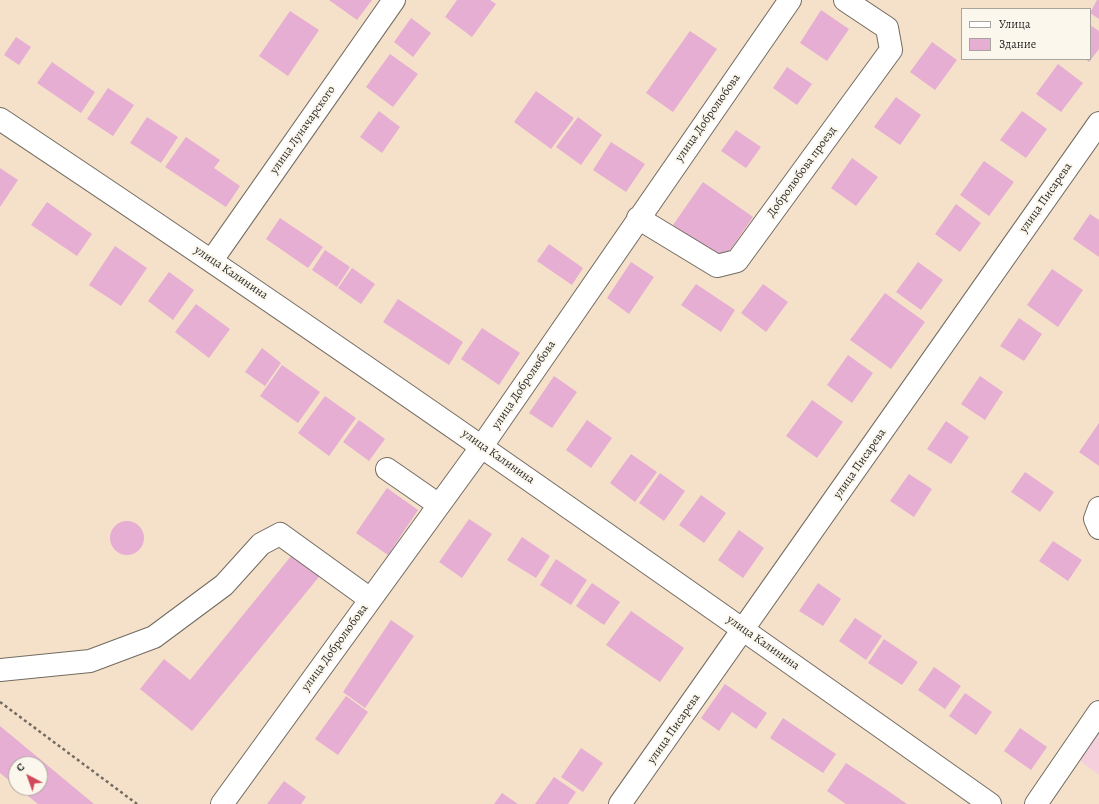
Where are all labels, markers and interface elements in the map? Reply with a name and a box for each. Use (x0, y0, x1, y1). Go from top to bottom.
legend (961, 8, 1091, 60)
text: Улица (999, 16, 1030, 32)
text: Здание (999, 36, 1036, 52)
street label: улица Добролюбова (672, 71, 744, 165)
street label: улица Луначарского (267, 83, 339, 177)
street label: Добролюбова проезд (764, 124, 840, 220)
street label: улица Писарева (1017, 160, 1075, 236)
street label: улица Калинина (191, 243, 271, 303)
street label: улица Добролюбова (489, 338, 559, 432)
street label: улица Писарева (831, 426, 889, 502)
street label: улица Калинина (459, 427, 537, 487)
street label: улица Добролюбова (299, 602, 371, 694)
street label: улица Калинина (724, 613, 802, 673)
street label: улица Писарева (645, 691, 703, 767)
north arrow (8, 756, 48, 796)
text: С (13, 759, 28, 775)

